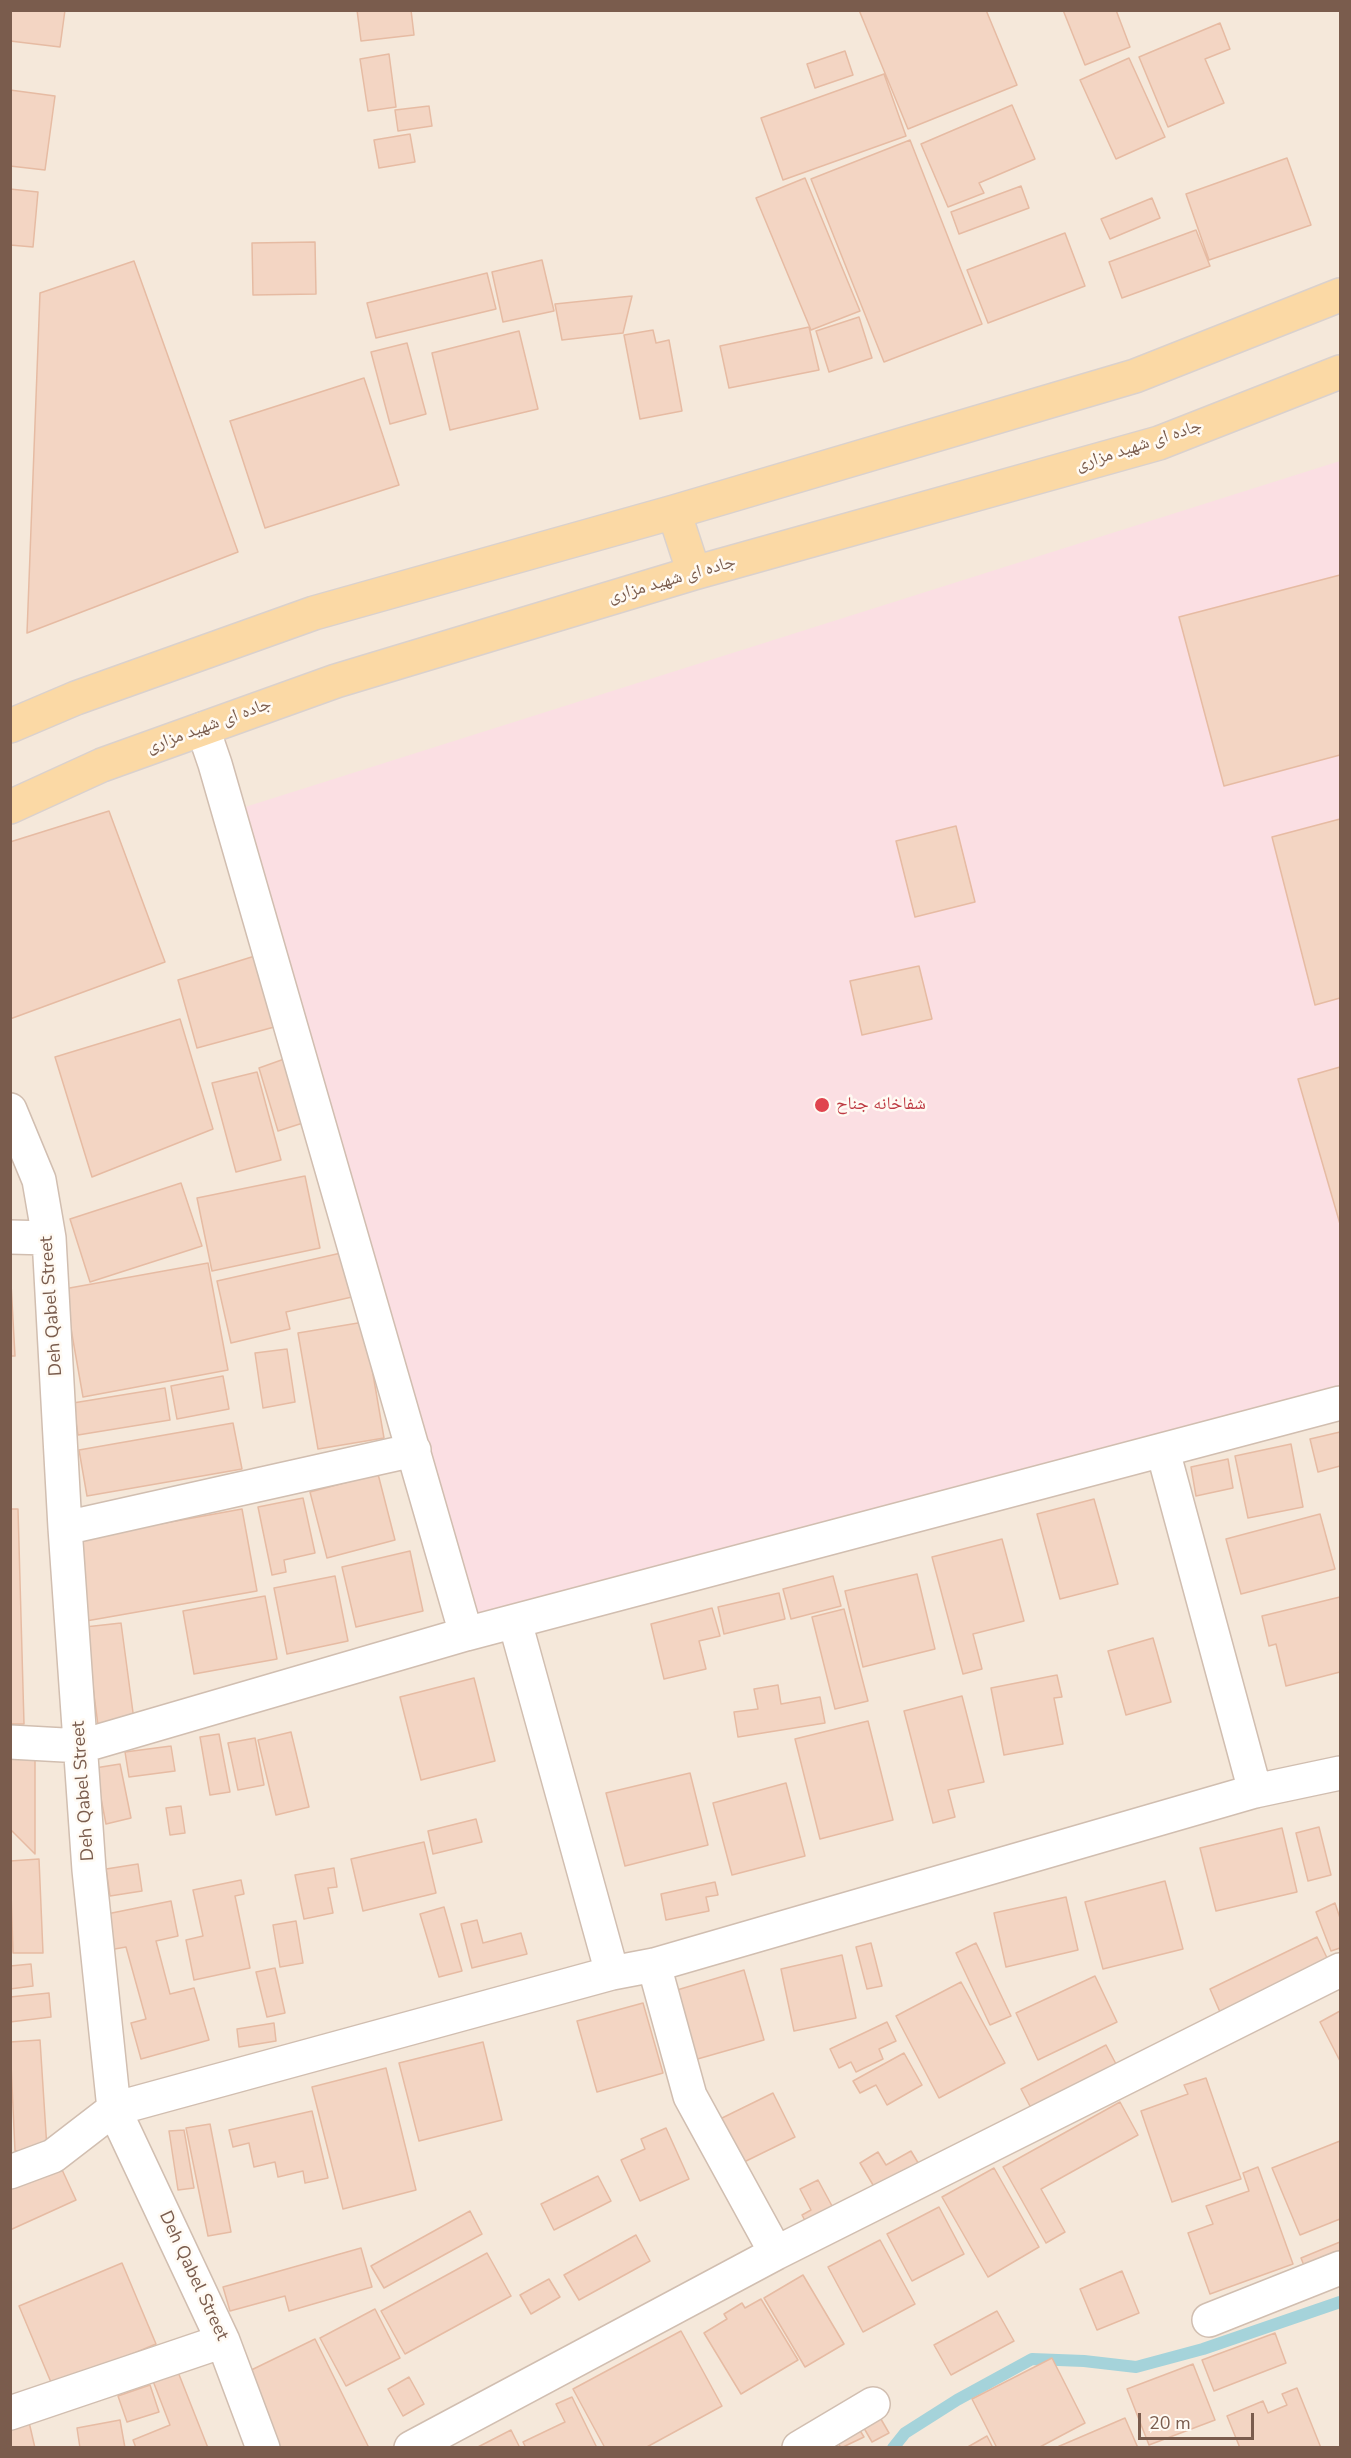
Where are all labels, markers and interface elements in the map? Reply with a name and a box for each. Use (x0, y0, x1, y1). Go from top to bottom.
street label: جاده ای شهید مزاری (1073, 415, 1205, 477)
street label: جاده ای شهید مزاری (606, 551, 738, 609)
street label: جاده ای شهید مزاری (143, 693, 275, 759)
place label: شفاخانه جناح (836, 1094, 926, 1116)
marker: شفاخانه جناح (813, 1096, 831, 1114)
street label: Deh Qabel Street (36, 1235, 68, 1377)
street label: Deh Qabel Street (68, 1720, 100, 1862)
street label: Deh Qabel Street (154, 2208, 232, 2344)
scale bar (1141, 2401, 1256, 2439)
text: 20 m (1149, 2411, 1191, 2435)

